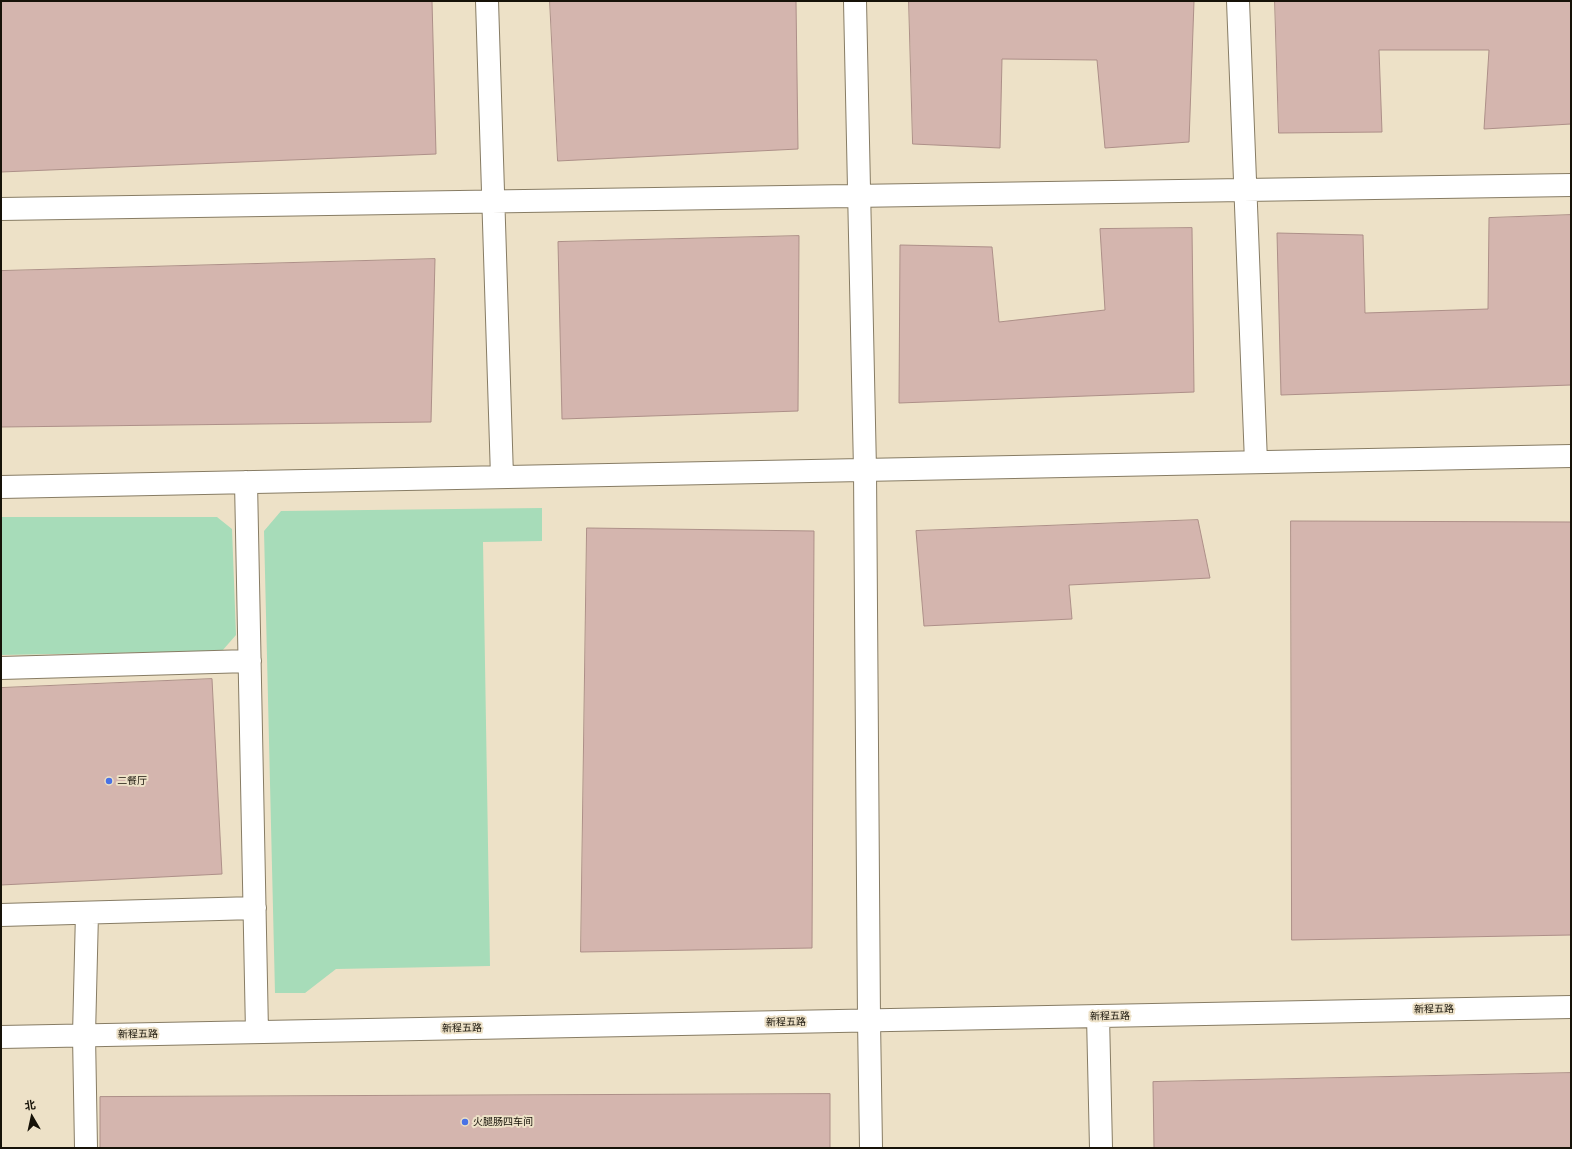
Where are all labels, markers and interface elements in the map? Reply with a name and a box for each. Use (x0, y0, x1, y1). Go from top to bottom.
place label: 二餐厅 (117, 775, 147, 787)
marker: 二餐厅 (104, 776, 114, 786)
street label: 新程五路 (1414, 1003, 1454, 1015)
street label: 新程五路 (1090, 1010, 1130, 1022)
street label: 新程五路 (766, 1016, 806, 1028)
street label: 新程五路 (442, 1022, 482, 1034)
street label: 新程五路 (118, 1028, 158, 1040)
north arrow (12, 1097, 52, 1137)
text: 北 (24, 1097, 36, 1112)
place label: 火腿肠四车间 (473, 1116, 533, 1128)
marker: 火腿肠四车间 (460, 1117, 470, 1127)

